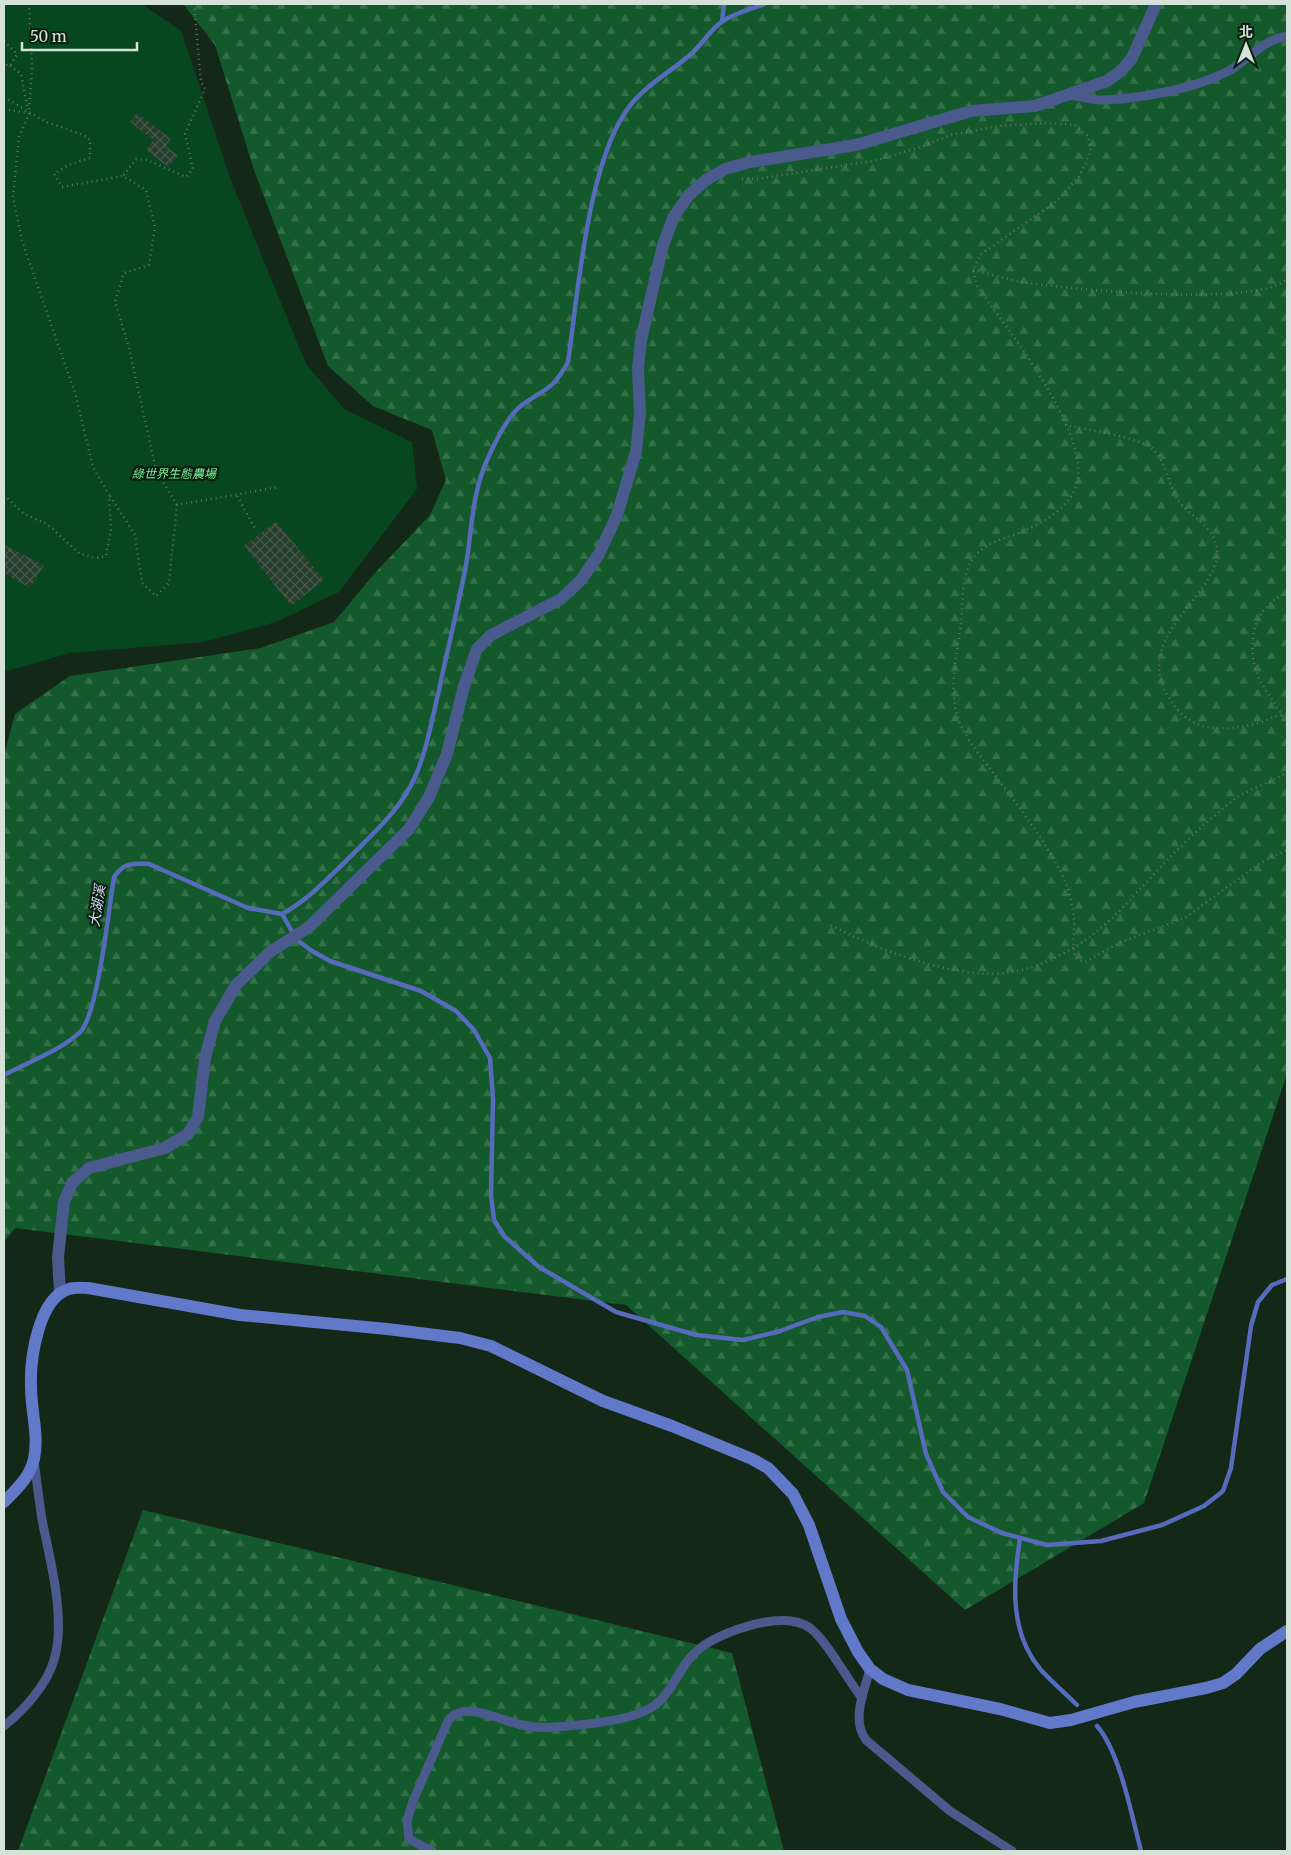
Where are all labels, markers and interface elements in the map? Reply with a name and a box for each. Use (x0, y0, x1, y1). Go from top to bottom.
scale bar (22, 20, 138, 52)
north arrow (1221, 20, 1271, 70)
text: 北 (1239, 23, 1253, 41)
text: 50 m (30, 27, 67, 46)
park label: 綠世界生態農場 (132, 466, 218, 481)
water label: 大湖溪 (85, 882, 109, 928)

